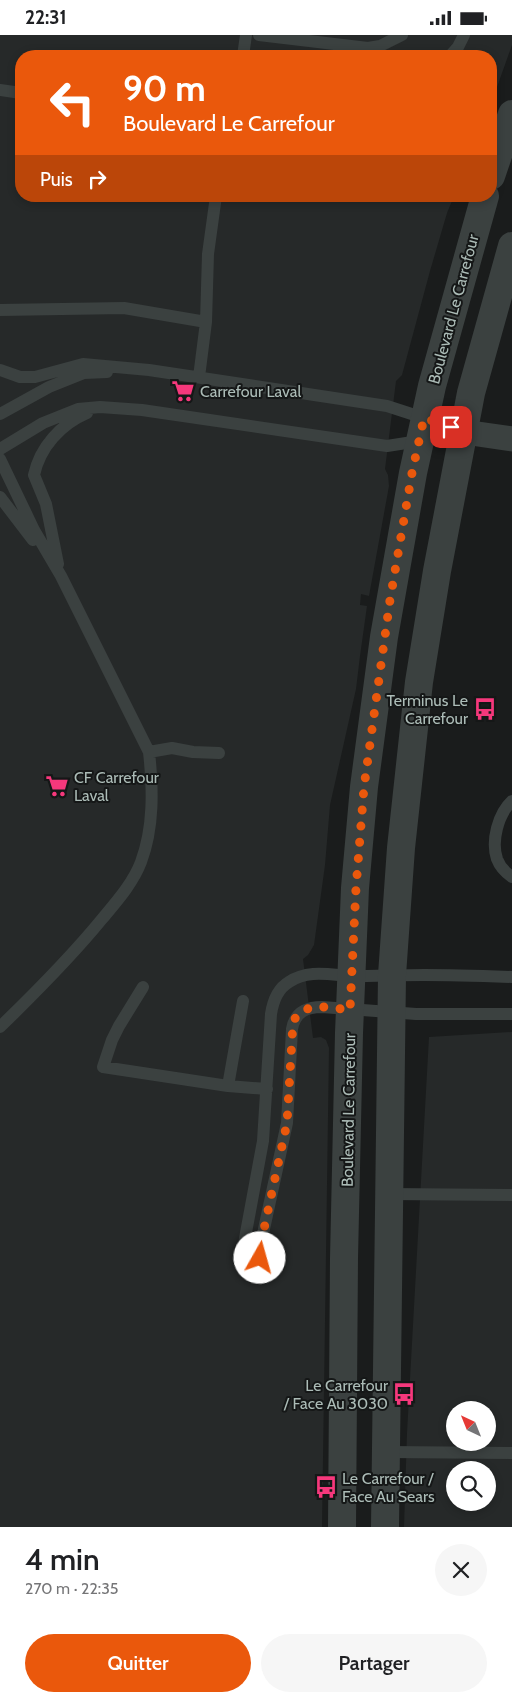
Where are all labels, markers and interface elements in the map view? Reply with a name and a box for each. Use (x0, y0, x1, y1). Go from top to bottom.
text: 22:31 (25, 6, 67, 29)
text: 90 m (123, 67, 206, 110)
icon: left (40, 70, 105, 135)
text: Boulevard Le Carrefour (123, 110, 335, 137)
icon: right (83, 165, 111, 193)
text: Puis (40, 168, 73, 191)
street label: Boulevard Le Carrefour (424, 231, 483, 386)
supermarket icon: Carrefour Laval (170, 378, 196, 404)
place label: Carrefour Laval (200, 382, 301, 401)
pin (430, 406, 472, 448)
icon: arrive (437, 413, 465, 441)
place label: Terminus Le Carrefour (386, 691, 469, 728)
bus stop icon: Terminus Le Carrefour (472, 696, 498, 722)
place label: CF Carrefour Laval (74, 768, 160, 805)
supermarket icon: CF Carrefour Laval (44, 773, 70, 799)
street label: Boulevard Le Carrefour (338, 1032, 359, 1187)
position arrow (233, 1231, 285, 1283)
place label: Le Carrefour / Face Au 3030 (283, 1376, 389, 1413)
bus stop icon: Le Carrefour / Face Au 3030 (391, 1381, 417, 1407)
north arrow (446, 1401, 496, 1451)
map controls (446, 1401, 496, 1511)
button: search (446, 1461, 496, 1511)
place label: Le Carrefour / Face Au Sears (342, 1469, 435, 1506)
bus stop icon: Le Carrefour / Face Au Sears (313, 1474, 339, 1500)
text: 4 min (25, 1541, 100, 1578)
button: close (435, 1544, 487, 1596)
text: 270 m · 22:35 (25, 1579, 119, 1598)
button: Quitter (25, 1634, 251, 1692)
button: Partager (261, 1634, 487, 1692)

